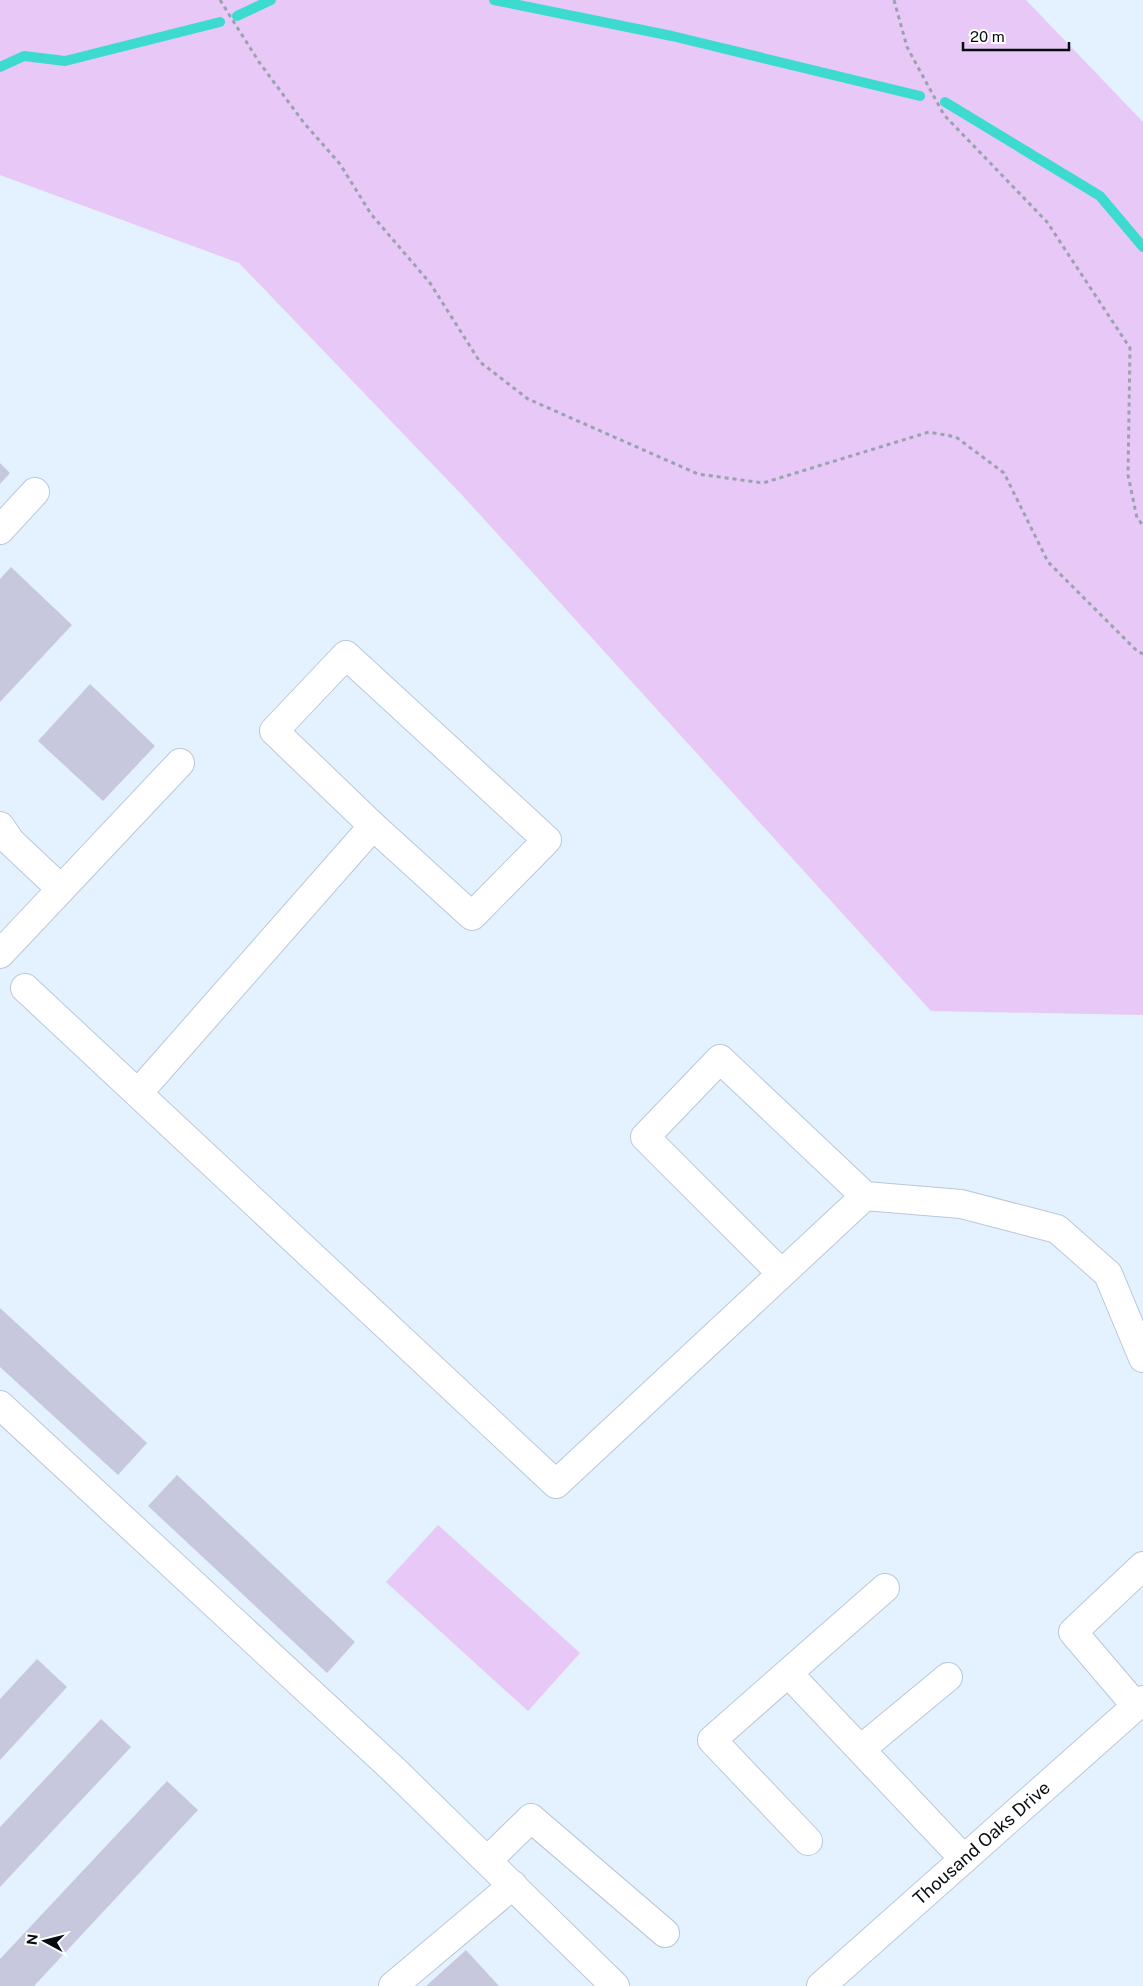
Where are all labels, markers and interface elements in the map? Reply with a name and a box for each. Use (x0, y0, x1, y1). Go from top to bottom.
scale bar (963, 20, 1069, 52)
text: 20 m (970, 28, 1005, 45)
street label: Thousand Oaks Drive (909, 1777, 1054, 1909)
north arrow (20, 1916, 70, 1966)
text: N (23, 1933, 41, 1946)

